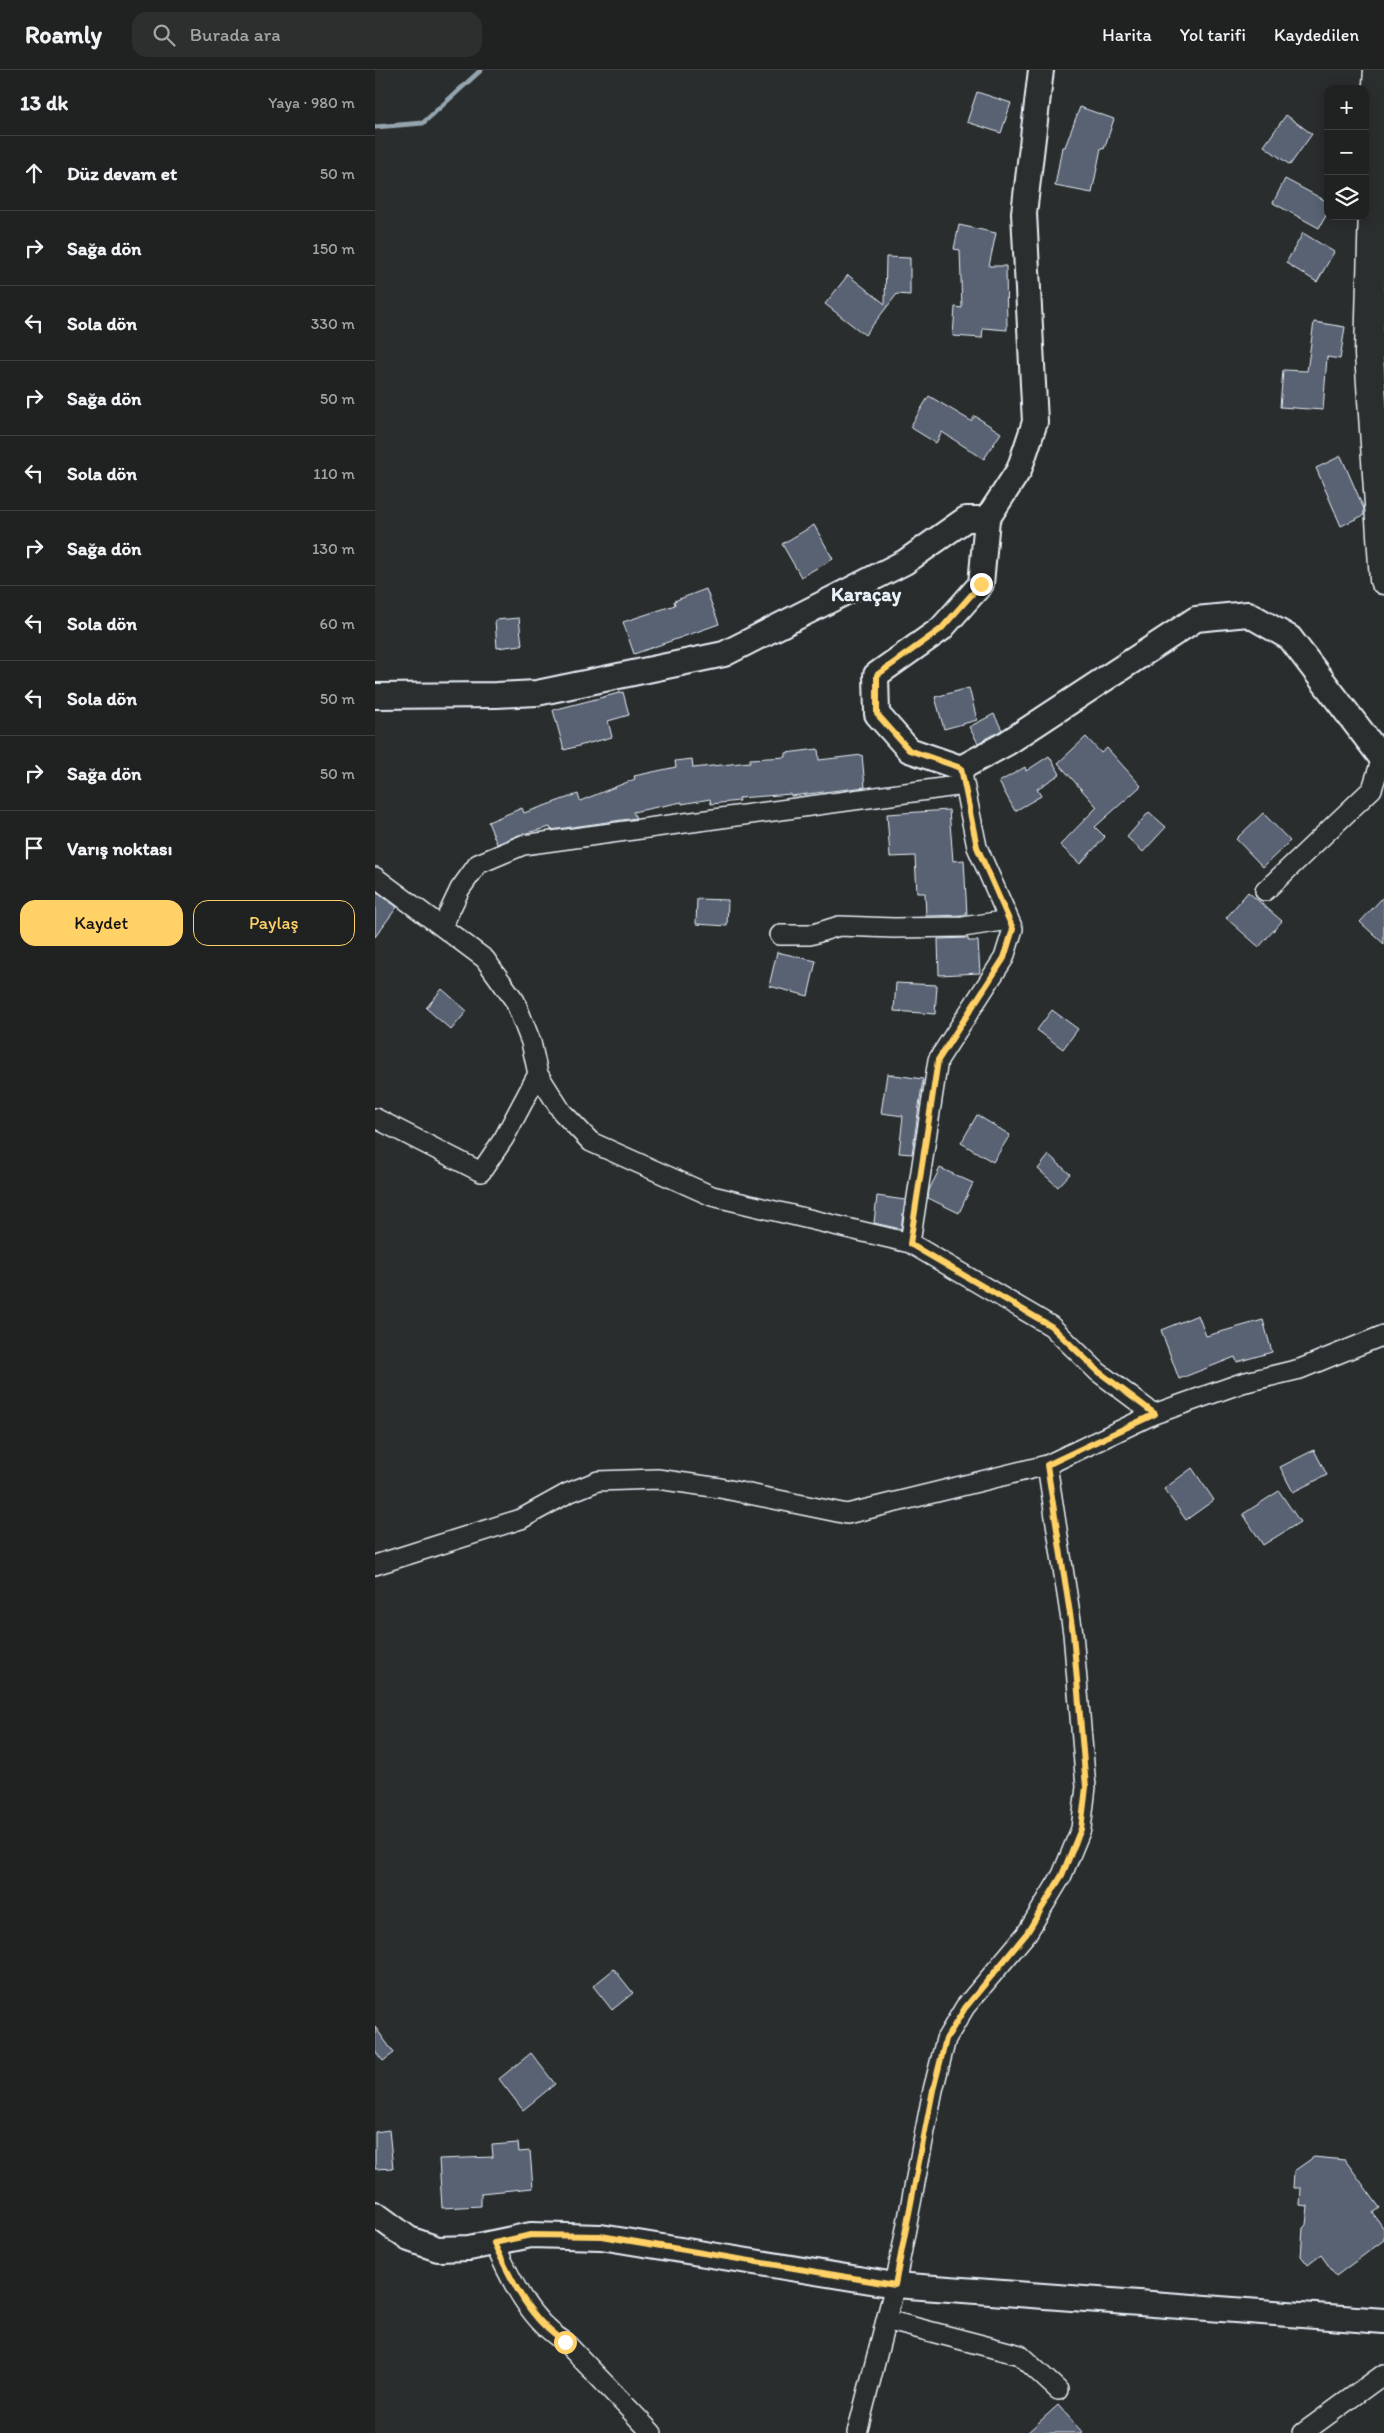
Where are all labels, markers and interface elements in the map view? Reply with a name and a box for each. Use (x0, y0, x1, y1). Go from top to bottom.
search box (132, 12, 482, 57)
text: Roamly (25, 20, 102, 49)
icon: search (150, 21, 178, 49)
text: Burada ara (190, 23, 281, 46)
text: Harita (1102, 24, 1152, 46)
text: Yol tarifi (1180, 24, 1246, 46)
text: Kaydedilen (1274, 24, 1359, 46)
map controls (1324, 85, 1369, 220)
button: + (1324, 85, 1369, 130)
text: 13 dk (20, 90, 68, 115)
text: Yaya · 980 m (268, 93, 355, 112)
button: − (1324, 130, 1369, 175)
icon: ahead (20, 159, 48, 187)
text: Düz devam et (67, 162, 177, 185)
text: 50 m (320, 164, 355, 183)
button: layers (1324, 175, 1369, 220)
icon: right (20, 234, 48, 262)
text: Sağa dön (67, 237, 141, 260)
text: 150 m (312, 239, 355, 258)
icon: left (20, 309, 48, 337)
text: Sola dön (67, 312, 137, 335)
text: 330 m (311, 314, 355, 333)
icon: right (20, 384, 48, 412)
text: Sağa dön (67, 387, 141, 410)
text: 50 m (320, 389, 355, 408)
icon: left (20, 459, 48, 487)
text: Sola dön (67, 462, 137, 485)
text: 110 m (313, 464, 355, 483)
icon: right (20, 534, 48, 562)
text: Sağa dön (67, 537, 141, 560)
text: 130 m (312, 539, 355, 558)
route end (970, 573, 993, 596)
district label: Karaçay (831, 582, 902, 607)
icon: left (20, 609, 48, 637)
text: Sola dön (67, 612, 137, 635)
text: 60 m (320, 614, 355, 633)
icon: left (20, 684, 48, 712)
text: Sola dön (67, 687, 137, 710)
text: 50 m (320, 689, 355, 708)
icon: right (20, 759, 48, 787)
text: Sağa dön (67, 762, 141, 785)
text: 50 m (320, 764, 355, 783)
icon: arrive (20, 834, 48, 862)
text: Varış noktası (67, 837, 172, 860)
button: Kaydet (20, 900, 183, 946)
button: Paylaş (193, 900, 355, 946)
route start (554, 2331, 577, 2354)

